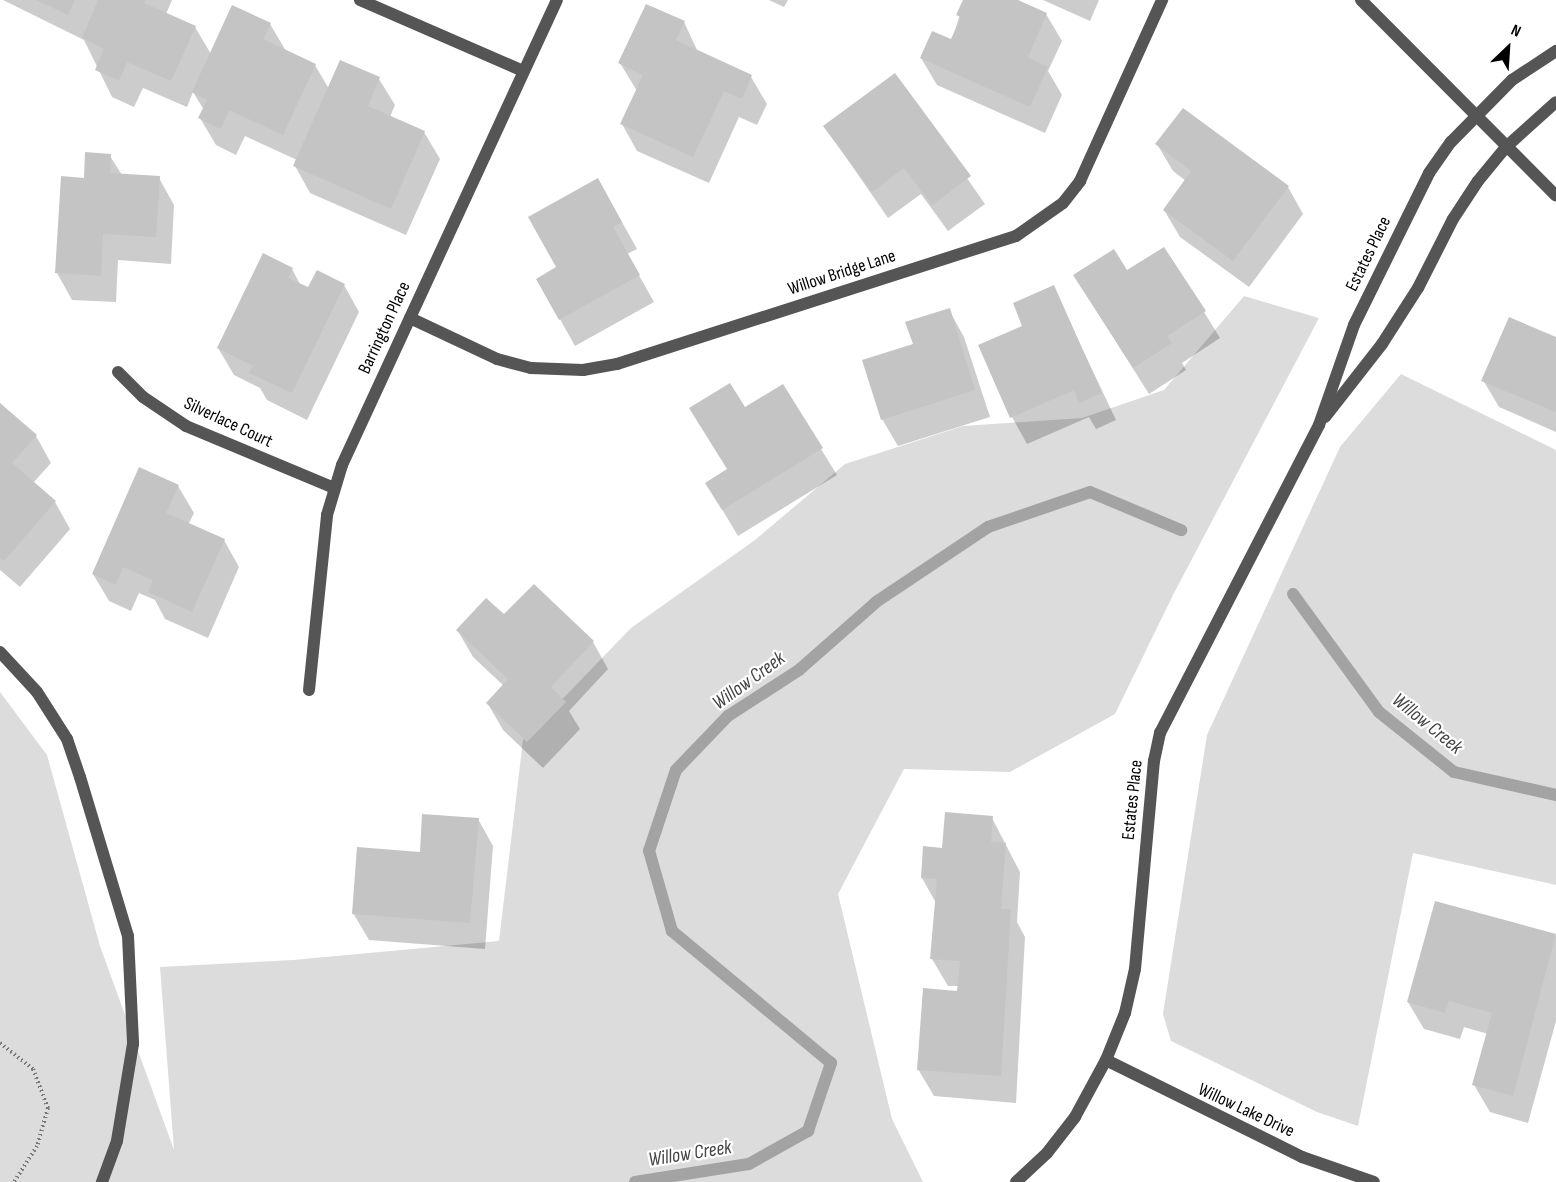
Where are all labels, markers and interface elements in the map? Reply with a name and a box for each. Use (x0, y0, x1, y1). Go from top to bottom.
north arrow (1478, 18, 1538, 78)
text: N (1508, 21, 1524, 42)
street label: Estates Place (1342, 213, 1396, 295)
street label: Willow Bridge Lane (785, 245, 899, 301)
street label: Barrington Place (354, 279, 416, 377)
street label: Silverlace Court (180, 393, 276, 453)
water label: Willow Creek (708, 647, 790, 715)
water label: Willow Creek (1387, 688, 1467, 760)
street label: Estates Place (1118, 759, 1148, 841)
street label: Willow Lake Drive (1194, 1079, 1298, 1143)
water label: Willow Creek (647, 1136, 733, 1172)

